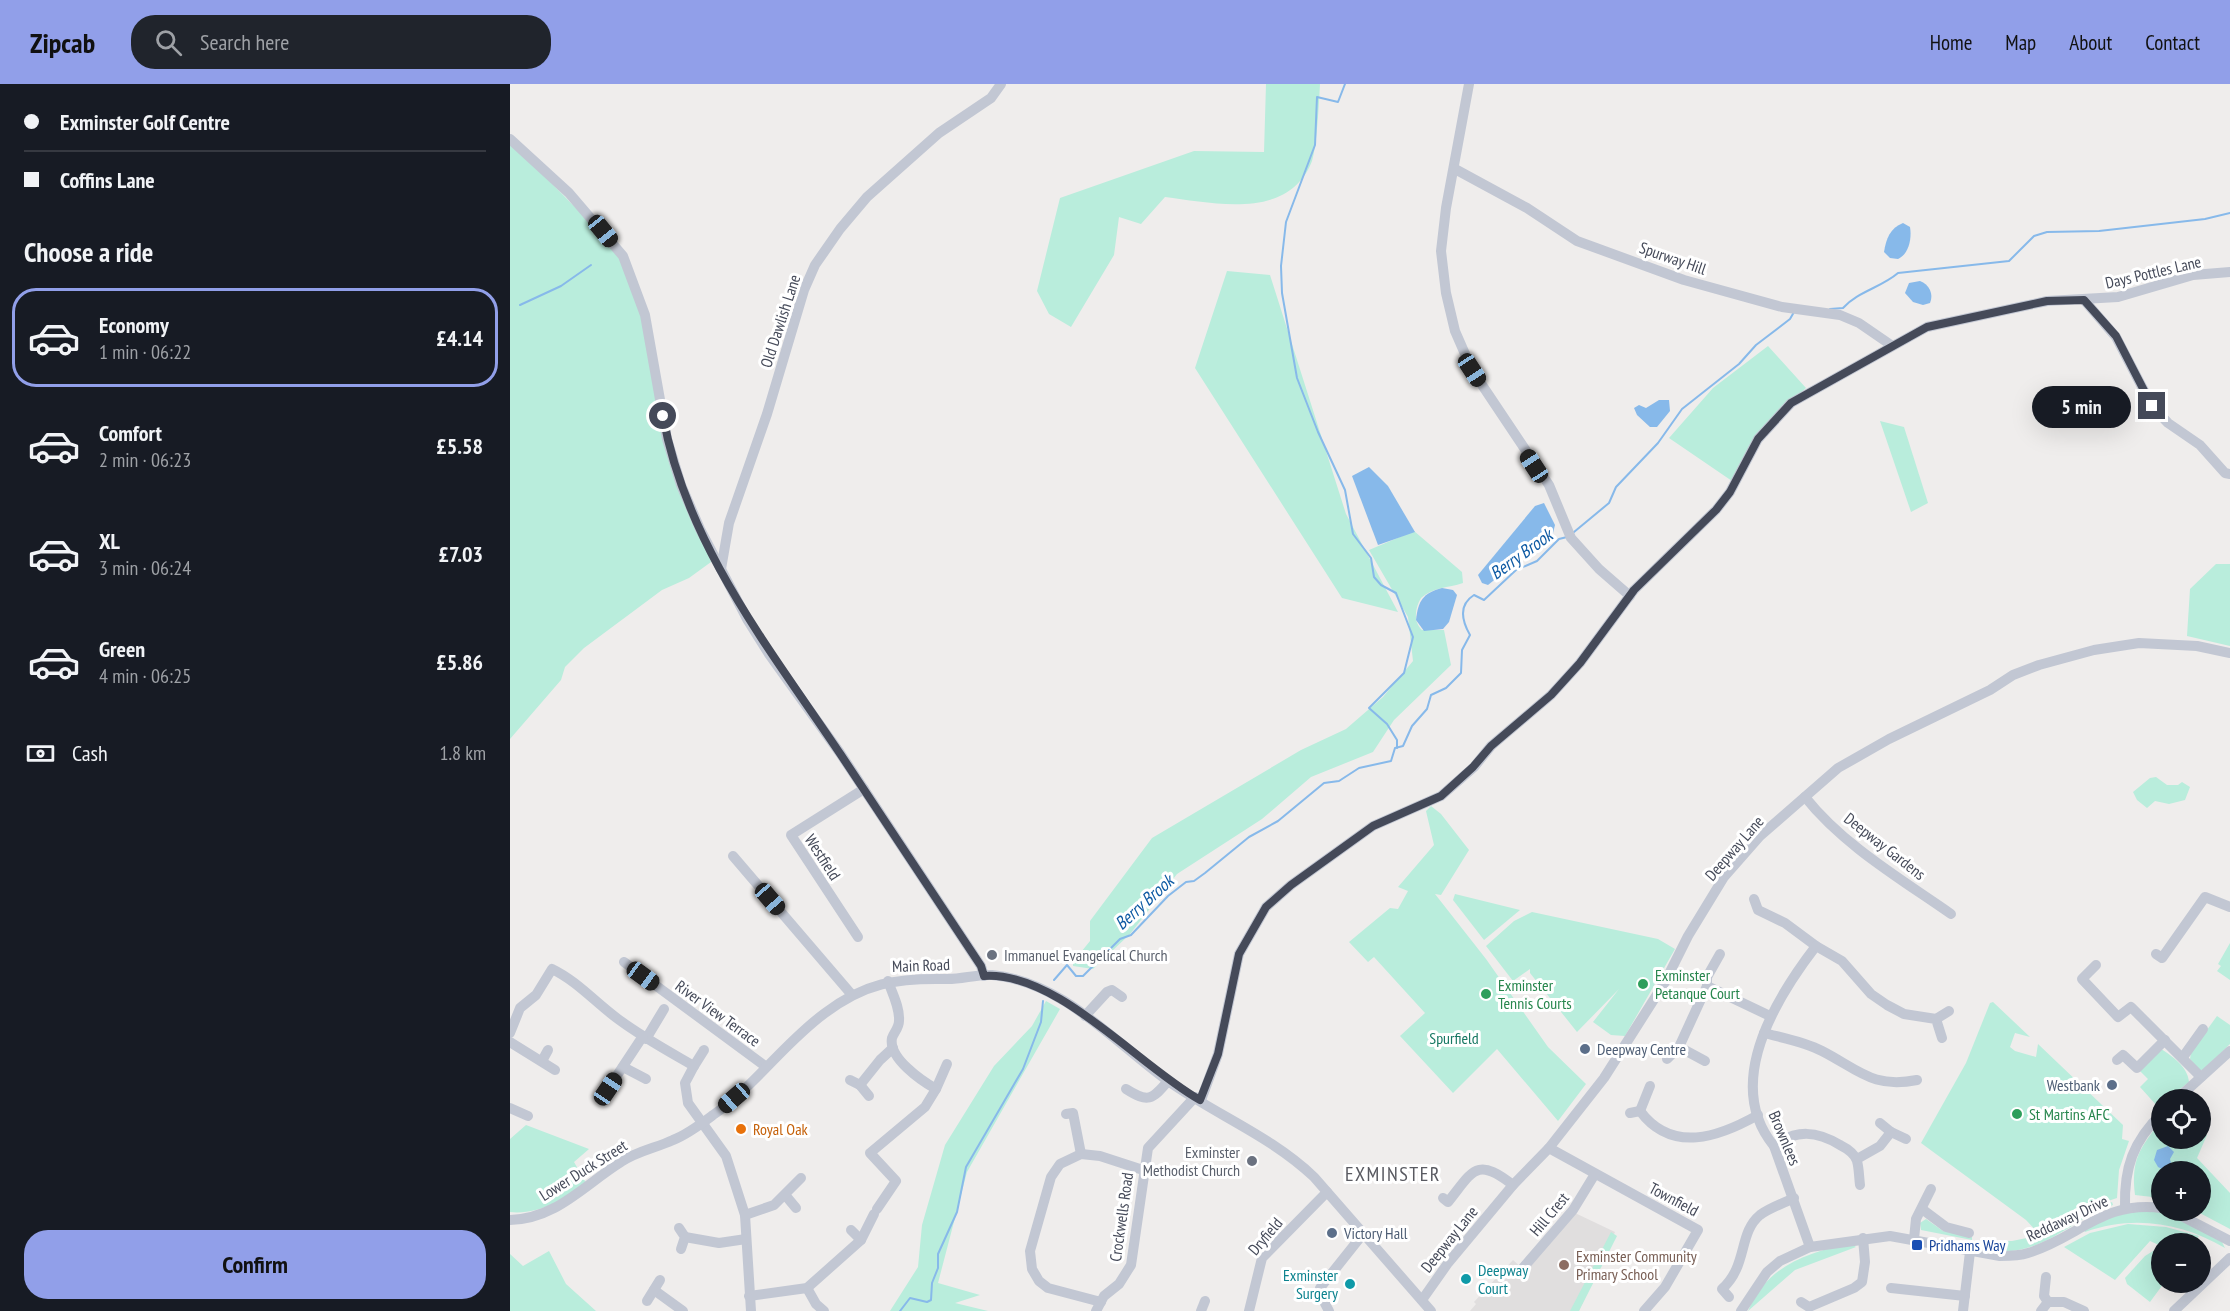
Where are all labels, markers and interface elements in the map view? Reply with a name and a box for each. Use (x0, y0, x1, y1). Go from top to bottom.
search box (131, 15, 551, 69)
text: Zipcab (30, 24, 95, 61)
icon: search (152, 26, 185, 59)
text: Search here (200, 28, 289, 56)
text: Home (1930, 29, 1972, 56)
text: Map (2005, 29, 2036, 56)
text: About (2069, 29, 2112, 56)
text: Contact (2145, 29, 2200, 56)
text: Exminster Golf Centre (60, 108, 230, 136)
text: Coffins Lane (60, 166, 155, 194)
car (585, 211, 621, 251)
text: Choose a ride (24, 235, 153, 269)
street label: Spurway Hill (1637, 237, 1709, 279)
street label: Days Pottles Lane (2103, 251, 2203, 293)
street label: Old Dawlish Lane (756, 272, 804, 370)
icon: car (27, 311, 81, 365)
text: Economy (99, 311, 169, 339)
text: £4.14 (436, 324, 483, 352)
text: 1 min · 06:22 (99, 339, 191, 365)
car (1455, 350, 1489, 390)
callout: 5 min (2032, 385, 2131, 427)
route end (2138, 392, 2165, 419)
text: 5 min (2061, 394, 2102, 420)
route start (649, 402, 676, 429)
icon: car (27, 419, 81, 473)
text: Comfort (99, 419, 162, 447)
text: £5.58 (436, 432, 483, 460)
car (1517, 446, 1551, 486)
text: 2 min · 06:23 (99, 447, 191, 473)
water label: Berry Brook (1485, 522, 1558, 584)
icon: car (27, 527, 81, 581)
text: XL (99, 527, 120, 555)
text: £7.03 (438, 540, 483, 568)
text: 3 min · 06:24 (99, 555, 191, 581)
icon: car (27, 635, 81, 689)
text: Green (99, 635, 145, 663)
text: £5.86 (436, 648, 483, 676)
text: 4 min · 06:25 (99, 663, 191, 689)
icon: cash (24, 737, 57, 770)
text: Cash (72, 739, 108, 767)
text: 1.8 km (439, 740, 486, 766)
street label: Deepway Gardens (1840, 808, 1930, 884)
street label: Deepway Lane (1700, 811, 1768, 885)
street label: Westfield (801, 830, 845, 884)
water label: Berry Brook (1110, 868, 1180, 935)
car (751, 880, 789, 918)
place label: Immanuel Evangelical Church (1004, 945, 1168, 965)
marker: Immanuel Evangelical Church (985, 948, 999, 962)
street label: Main Road (892, 954, 950, 976)
car (623, 958, 663, 994)
place label: Exminster Petanque Court (1655, 965, 1741, 1003)
street label: River View Terrace (672, 975, 764, 1051)
place label: Exminster Tennis Courts (1498, 975, 1572, 1013)
marker: Exminster Petanque Court (1636, 977, 1650, 991)
marker: Exminster Tennis Courts (1479, 987, 1493, 1001)
park label: Spurfield (1429, 1028, 1479, 1048)
place label: Deepway Centre (1597, 1039, 1686, 1059)
marker: Deepway Centre (1578, 1042, 1592, 1056)
car (590, 1069, 626, 1109)
place label: Westbank (2047, 1075, 2101, 1095)
marker: Westbank (2105, 1078, 2119, 1092)
car (715, 1079, 753, 1117)
map controls (2151, 1089, 2211, 1293)
button: locate (2151, 1089, 2211, 1149)
place label: St Martins AFC (2029, 1104, 2110, 1124)
marker: St Martins AFC (2010, 1107, 2024, 1121)
street label: Brownlees (1765, 1108, 1805, 1168)
place label: Royal Oak (753, 1119, 809, 1139)
marker: Royal Oak (734, 1122, 748, 1136)
street label: Lower Duck Street (535, 1135, 631, 1205)
place label: Exminster Methodist Church (1143, 1142, 1241, 1180)
marker: Exminster Methodist Church (1245, 1154, 1259, 1168)
district label: EXMINSTER (1345, 1161, 1441, 1187)
button: + (2151, 1161, 2211, 1221)
street label: Crockwells Road (1105, 1171, 1137, 1263)
street label: Townfield (1646, 1178, 1702, 1220)
street label: Hill Crest (1525, 1188, 1573, 1240)
street label: Reddaway Drive (2023, 1190, 2111, 1246)
street label: Deepway Lane (1416, 1202, 1482, 1276)
street label: Dryfield (1243, 1213, 1287, 1259)
place label: Victory Hall (1343, 1223, 1408, 1243)
marker: Victory Hall (1325, 1226, 1339, 1240)
button: Confirm (24, 1230, 486, 1299)
button: − (2151, 1233, 2211, 1293)
place label: Pridhams Way (1929, 1235, 2006, 1255)
marker: Pridhams Way (1910, 1238, 1924, 1252)
place label: Exminster Community Primary School (1576, 1246, 1697, 1284)
marker: Exminster Community Primary School (1557, 1258, 1571, 1272)
place label: Deepway Court (1478, 1260, 1528, 1298)
place label: Exminster Surgery (1283, 1265, 1339, 1303)
marker: Deepway Court (1459, 1272, 1473, 1286)
marker: Exminster Surgery (1343, 1277, 1357, 1291)

